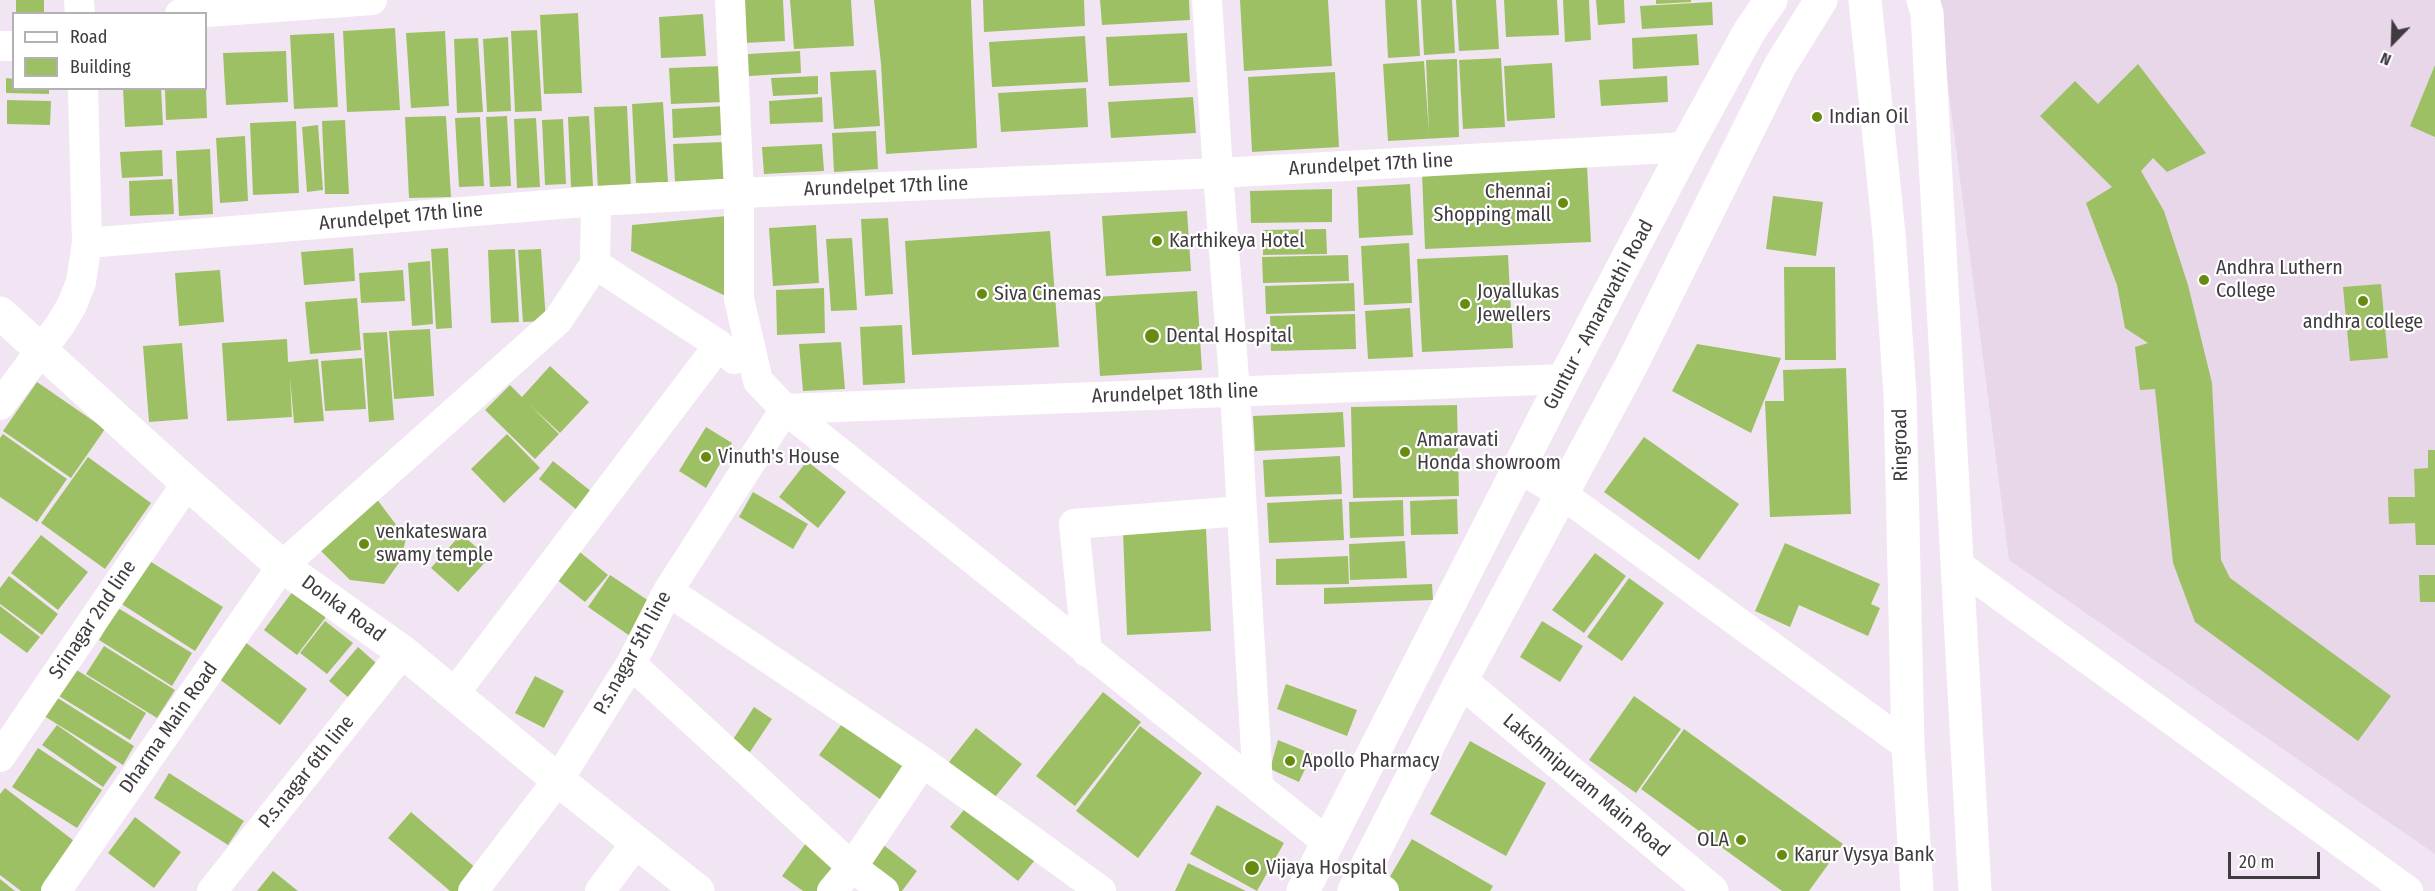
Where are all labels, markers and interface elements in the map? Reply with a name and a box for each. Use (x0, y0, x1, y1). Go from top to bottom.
legend (12, 12, 207, 90)
north arrow (2363, 12, 2423, 72)
text: Road (70, 26, 107, 48)
text: N (2378, 48, 2394, 70)
text: Building (70, 56, 131, 78)
place label: Indian Oil (1829, 105, 1908, 129)
marker: Indian Oil (1810, 110, 1824, 124)
street label: Arundelpet 17th line (1288, 149, 1454, 181)
street label: Arundelpet 17th line (803, 172, 969, 202)
place label: Chennai Shopping mall (1434, 180, 1551, 227)
marker: Chennai Shopping mall (1556, 196, 1570, 210)
street label: Arundelpet 17th line (318, 198, 484, 236)
street label: Guntur - Amaravathi Road (1539, 216, 1659, 414)
place label: Karthikeya Hotel (1169, 229, 1304, 253)
marker: Karthikeya Hotel (1150, 234, 1164, 248)
place label: Andhra Luthern College (2216, 256, 2343, 303)
marker: Andhra Luthern College (2197, 273, 2211, 287)
place label: Joyallukas Jewellers (1477, 280, 1559, 327)
place label: Siva Cinemas (994, 282, 1101, 306)
marker: Siva Cinemas (975, 287, 989, 301)
marker: andhra college (2356, 294, 2370, 308)
marker: Joyallukas Jewellers (1458, 297, 1472, 311)
place label: andhra college (2303, 310, 2423, 334)
place label: Dental Hospital (1166, 324, 1292, 348)
marker: Dental Hospital (1143, 327, 1161, 345)
street label: Arundelpet 18th line (1091, 379, 1259, 409)
street label: Ringroad (1888, 408, 1914, 482)
place label: Amaravati Honda showroom (1417, 428, 1561, 475)
place label: Vinuth's House (718, 445, 840, 469)
marker: Amaravati Honda showroom (1398, 445, 1412, 459)
marker: Vinuth's House (699, 450, 713, 464)
place label: venkateswara swamy temple (376, 520, 493, 567)
marker: venkateswara swamy temple (357, 537, 371, 551)
street label: Srinagar 2nd line (44, 556, 142, 684)
street label: Donka Road (296, 571, 390, 647)
street label: P.s.nagar 5th line (589, 587, 677, 719)
street label: Dharma Main Road (115, 658, 223, 798)
street label: Lakshmipuram Main Road (1498, 709, 1674, 863)
street label: P.s.nagar 6th line (254, 711, 360, 833)
place label: Apollo Pharmacy (1302, 749, 1439, 773)
marker: Apollo Pharmacy (1283, 754, 1297, 768)
place label: OLA (1697, 828, 1729, 852)
marker: OLA (1734, 833, 1748, 847)
scale bar (2231, 840, 2322, 878)
place label: Karur Vysya Bank (1794, 843, 1934, 867)
marker: Karur Vysya Bank (1775, 848, 1789, 862)
text: 20 m (2239, 851, 2274, 873)
place label: Vijaya Hospital (1266, 856, 1387, 880)
marker: Vijaya Hospital (1243, 859, 1261, 877)

